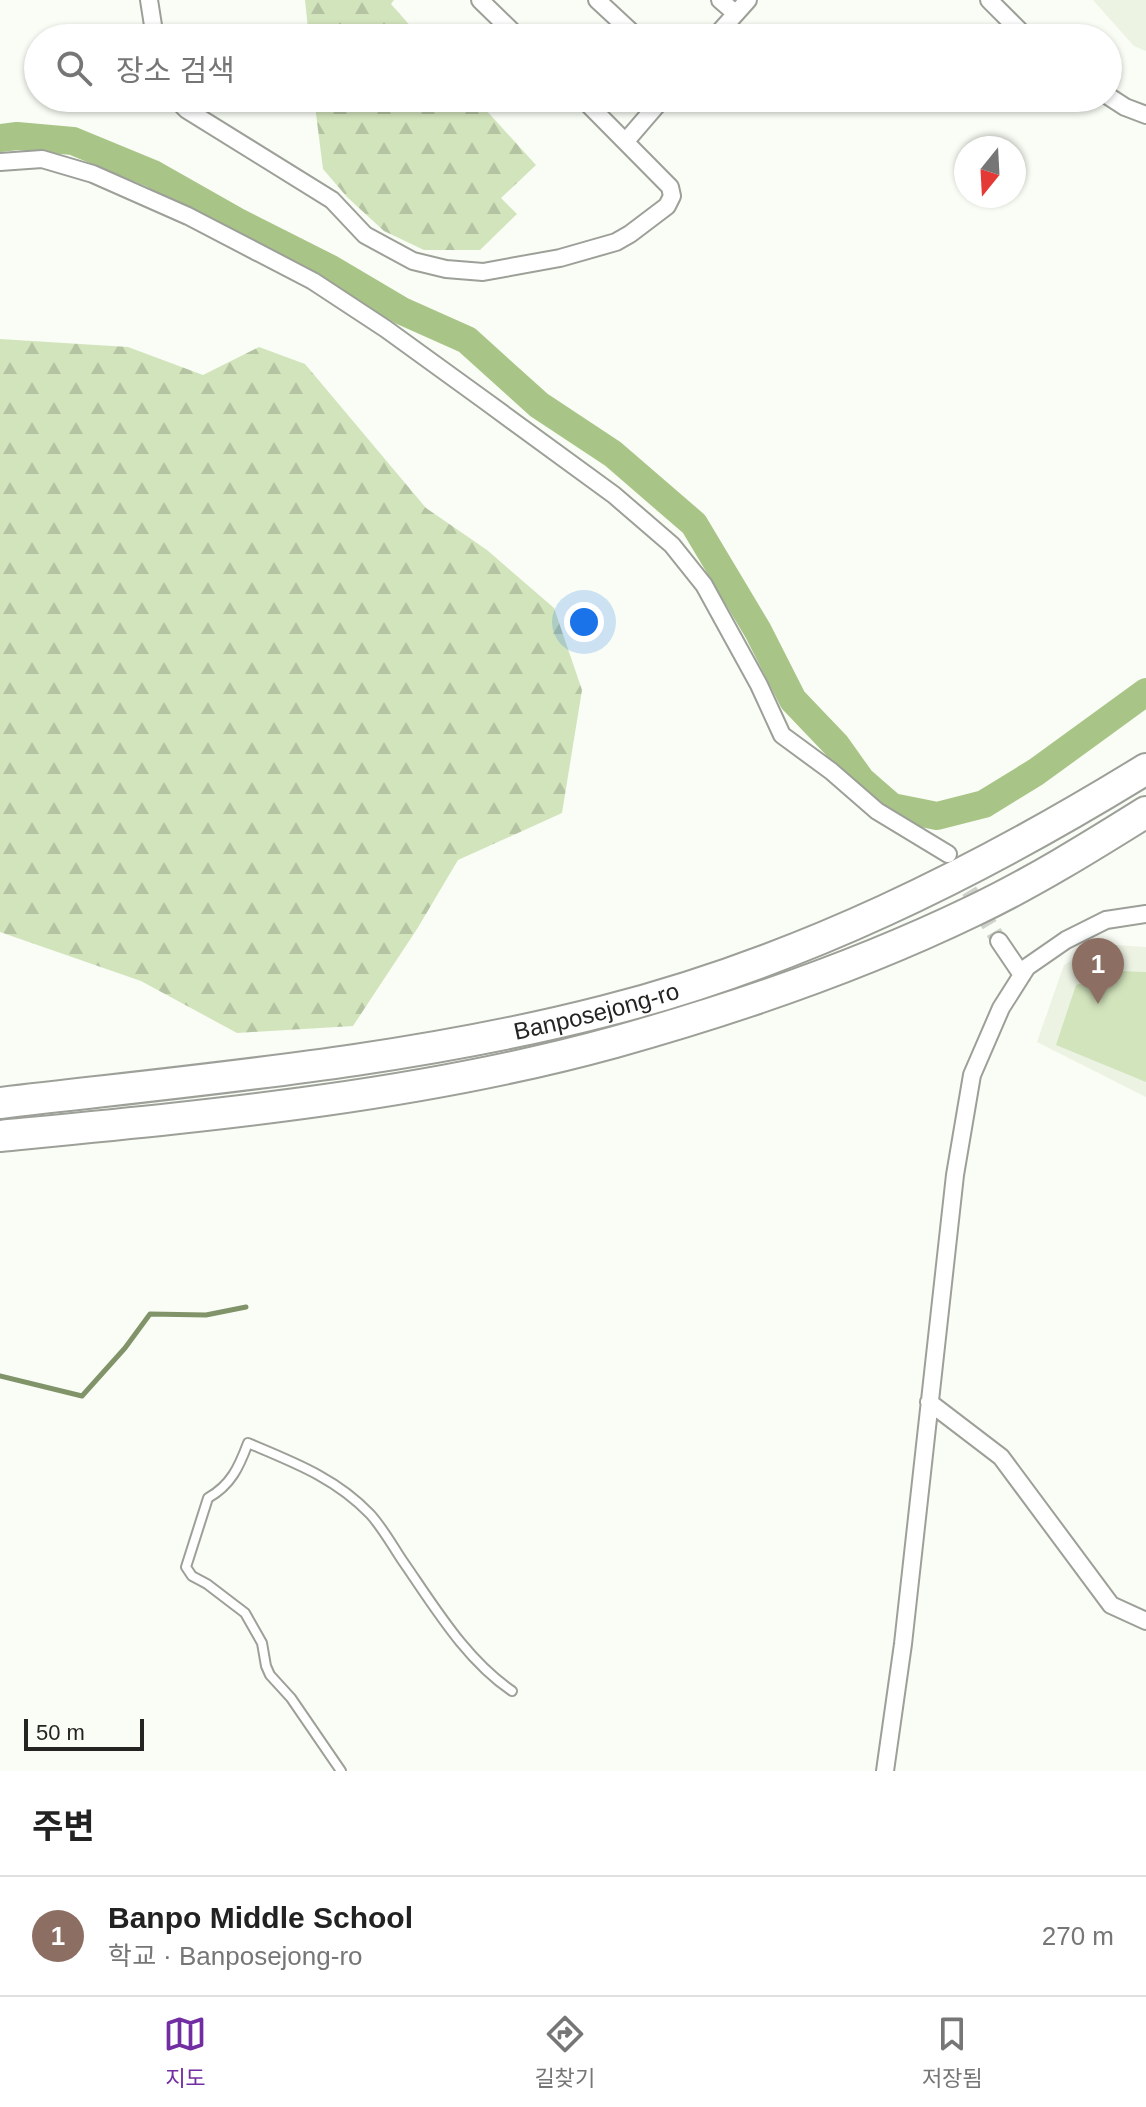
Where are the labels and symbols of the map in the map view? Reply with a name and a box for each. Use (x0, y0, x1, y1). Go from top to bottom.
north arrow (954, 136, 1026, 208)
your location (564, 602, 604, 642)
pin: 1 (1072, 938, 1124, 1004)
street label: Banposejong-ro (511, 977, 682, 1045)
scale bar (24, 1715, 144, 1751)

